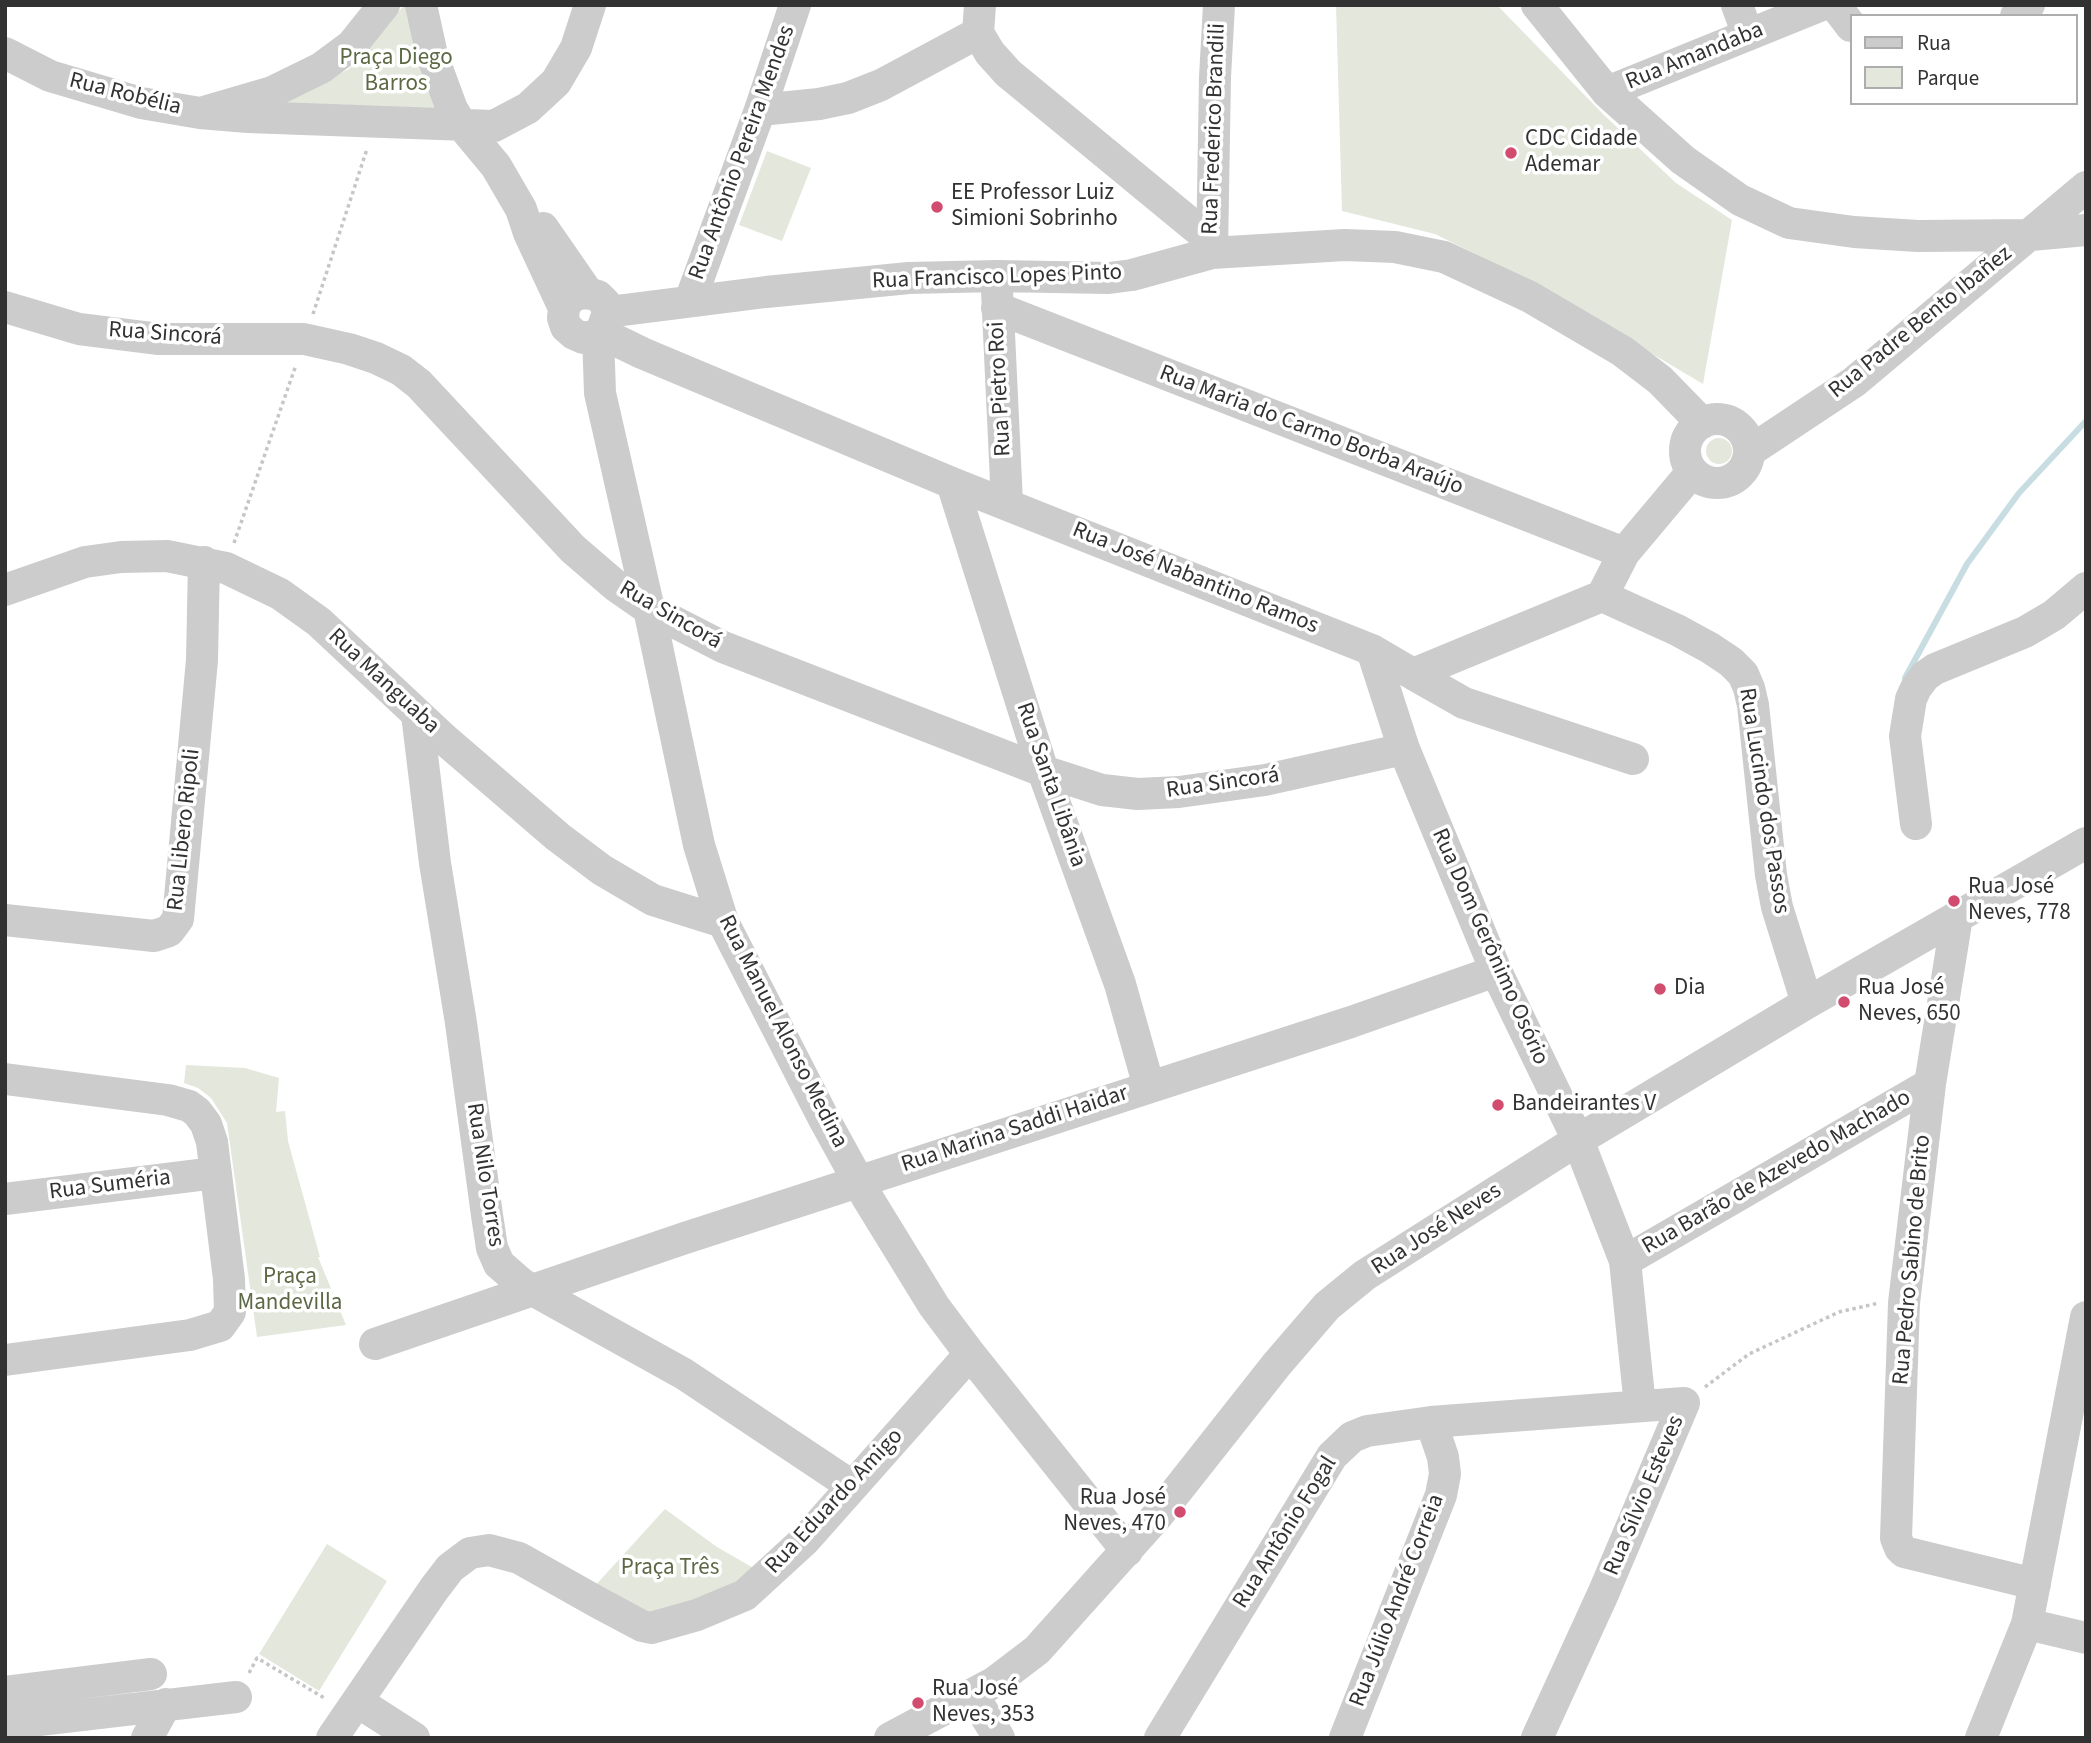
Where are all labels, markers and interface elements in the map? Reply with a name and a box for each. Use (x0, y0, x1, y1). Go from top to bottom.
legend (1850, 14, 2077, 105)
street label: Rua Amandaba (1622, 17, 1768, 97)
street label: Rua Antônio Pereira Mendes (684, 22, 802, 284)
street label: Rua Frederico Brandili (1198, 23, 1232, 235)
text: Rua (1917, 28, 1951, 58)
park label: Praça Diego Barros (339, 45, 453, 99)
text: Parque (1917, 63, 1979, 93)
street label: Rua Robélia (66, 68, 184, 122)
place label: CDC Cidade Ademar (1525, 126, 1637, 180)
marker: CDC Cidade Ademar (1503, 145, 1519, 161)
place label: EE Professor Luiz Simioni Sobrinho (951, 180, 1118, 234)
marker: EE Professor Luiz Simioni Sobrinho (929, 199, 945, 215)
street label: Rua Padre Bento Ibañez (1824, 241, 2018, 405)
street label: Rua Francisco Lopes Pinto (872, 260, 1122, 296)
street label: Rua Sincorá (107, 317, 223, 353)
street label: Rua Pietro Roi (984, 321, 1018, 457)
street label: Rua Maria do Carmo Borba Araújo (1155, 360, 1467, 502)
street label: Rua José Nabantino Ramos (1068, 517, 1322, 641)
street label: Rua Sincorá (614, 576, 726, 656)
street label: Rua Manguaba (322, 623, 444, 741)
street label: Rua Lucindo dos Passos (1732, 686, 1794, 916)
street label: Rua Santa Libânia (1009, 699, 1091, 871)
street label: Rua Libero Ripoli (163, 747, 207, 913)
street label: Rua Sincorá (1165, 762, 1281, 806)
street label: Rua Dom Gerônimo Osório (1424, 825, 1554, 1069)
place label: Rua José Neves, 778 (1968, 874, 2071, 928)
marker: Rua José Neves, 778 (1946, 893, 1962, 909)
street label: Rua Manuel Alonso Medina (711, 911, 853, 1153)
place label: Dia (1674, 975, 1705, 1003)
place label: Rua José Neves, 650 (1858, 975, 1961, 1029)
marker: Dia (1652, 981, 1668, 997)
marker: Rua José Neves, 650 (1836, 994, 1852, 1010)
street label: Rua Marina Saddi Haidar (898, 1080, 1132, 1180)
street label: Rua Barão de Azevedo Machado (1638, 1085, 1916, 1261)
place label: Bandeirantes V (1512, 1091, 1656, 1119)
marker: Bandeirantes V (1490, 1097, 1506, 1113)
street label: Rua Nilo Torres (459, 1101, 509, 1249)
street label: Rua Pedro Sabino de Brito (1888, 1134, 1938, 1386)
street label: Rua Suméria (48, 1165, 172, 1207)
street label: Rua José Neves (1367, 1178, 1507, 1282)
park label: Praça Mandevilla (238, 1264, 342, 1318)
street label: Rua Sílvio Esteves (1599, 1412, 1691, 1580)
street label: Rua Eduardo Amigo (760, 1423, 910, 1581)
street label: Rua Antônio Fogal (1228, 1452, 1344, 1614)
place label: Rua José Neves, 470 (1063, 1485, 1166, 1539)
street label: Rua Júlio André Correia (1345, 1491, 1451, 1711)
marker: Rua José Neves, 470 (1172, 1504, 1188, 1520)
park label: Praça Três (621, 1555, 719, 1583)
place label: Rua José Neves, 353 (932, 1676, 1035, 1730)
marker: Rua José Neves, 353 (910, 1695, 926, 1711)

